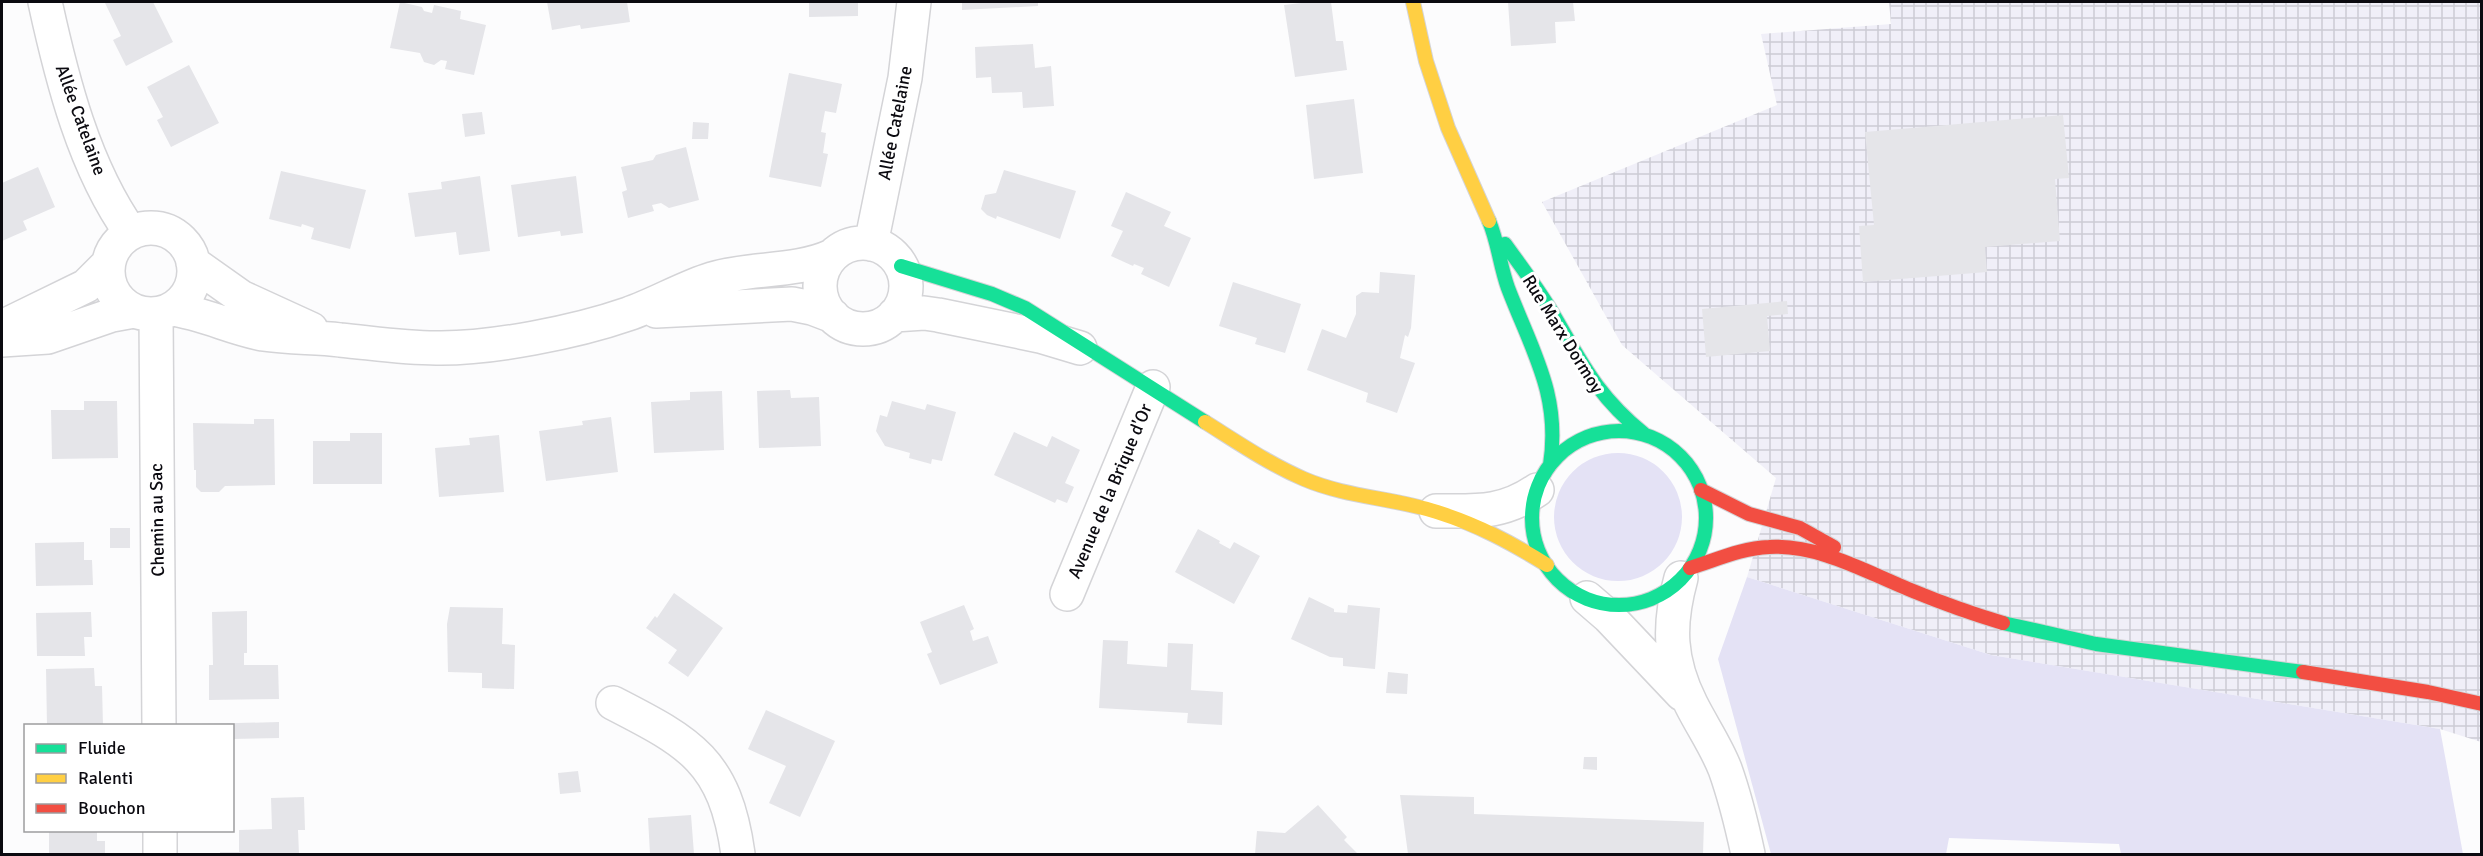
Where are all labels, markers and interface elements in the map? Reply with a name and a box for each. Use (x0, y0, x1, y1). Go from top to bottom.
street label: Allée Catelaine (51, 62, 111, 178)
street label: Allée Catelaine (873, 64, 917, 182)
street label: Rue Marx Dormoy (1518, 271, 1609, 398)
street label: Avenue de la Brique d'Or (1063, 400, 1157, 582)
street label: Chemin au Sac (145, 463, 169, 577)
legend (24, 724, 234, 832)
text: Fluide (78, 737, 126, 759)
text: Ralenti (78, 767, 133, 789)
text: Bouchon (78, 797, 146, 819)

